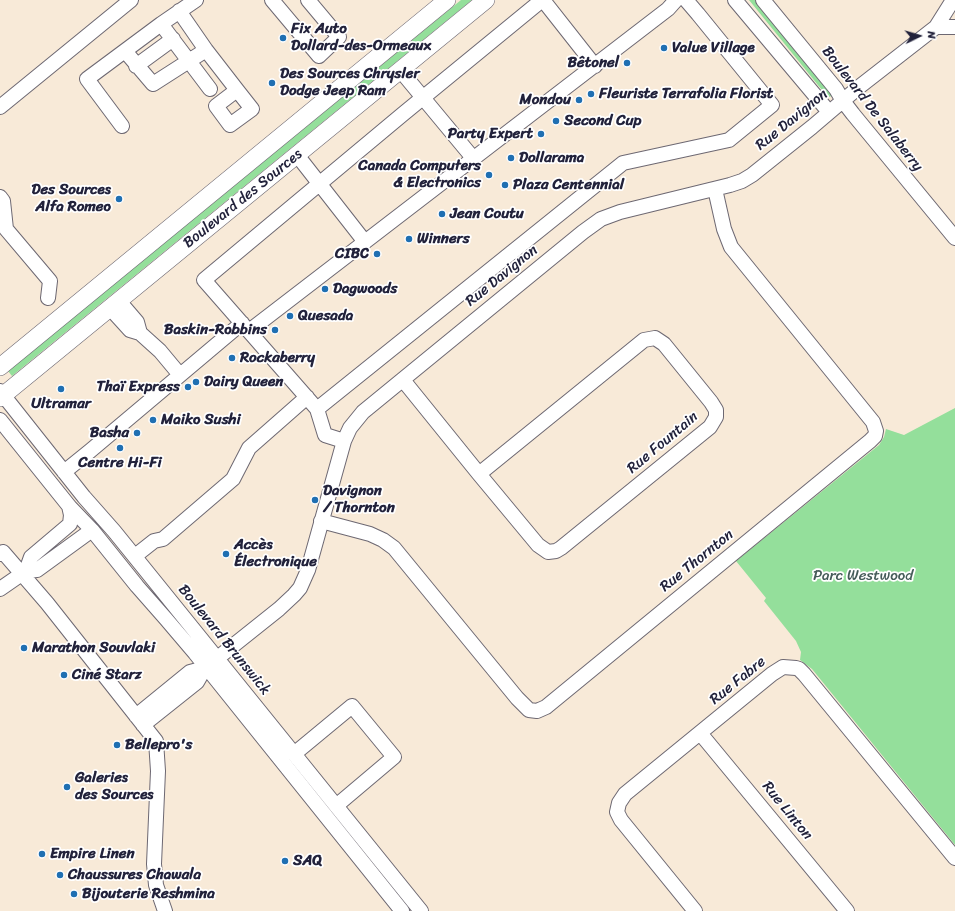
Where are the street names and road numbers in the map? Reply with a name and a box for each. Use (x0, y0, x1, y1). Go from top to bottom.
street label: Boulevard De Salaberry (818, 43, 926, 175)
street label: Rue Davignon (752, 85, 832, 155)
street label: Boulevard des Sources (180, 146, 306, 252)
street label: Rue Davignon (462, 241, 542, 311)
street label: Rue Fountain (624, 408, 702, 478)
street label: Rue Thornton (657, 526, 737, 596)
street label: Boulevard Brunswick (174, 581, 274, 699)
street label: Rue Fabre (706, 653, 770, 709)
street label: Rue Linton (758, 778, 816, 844)

